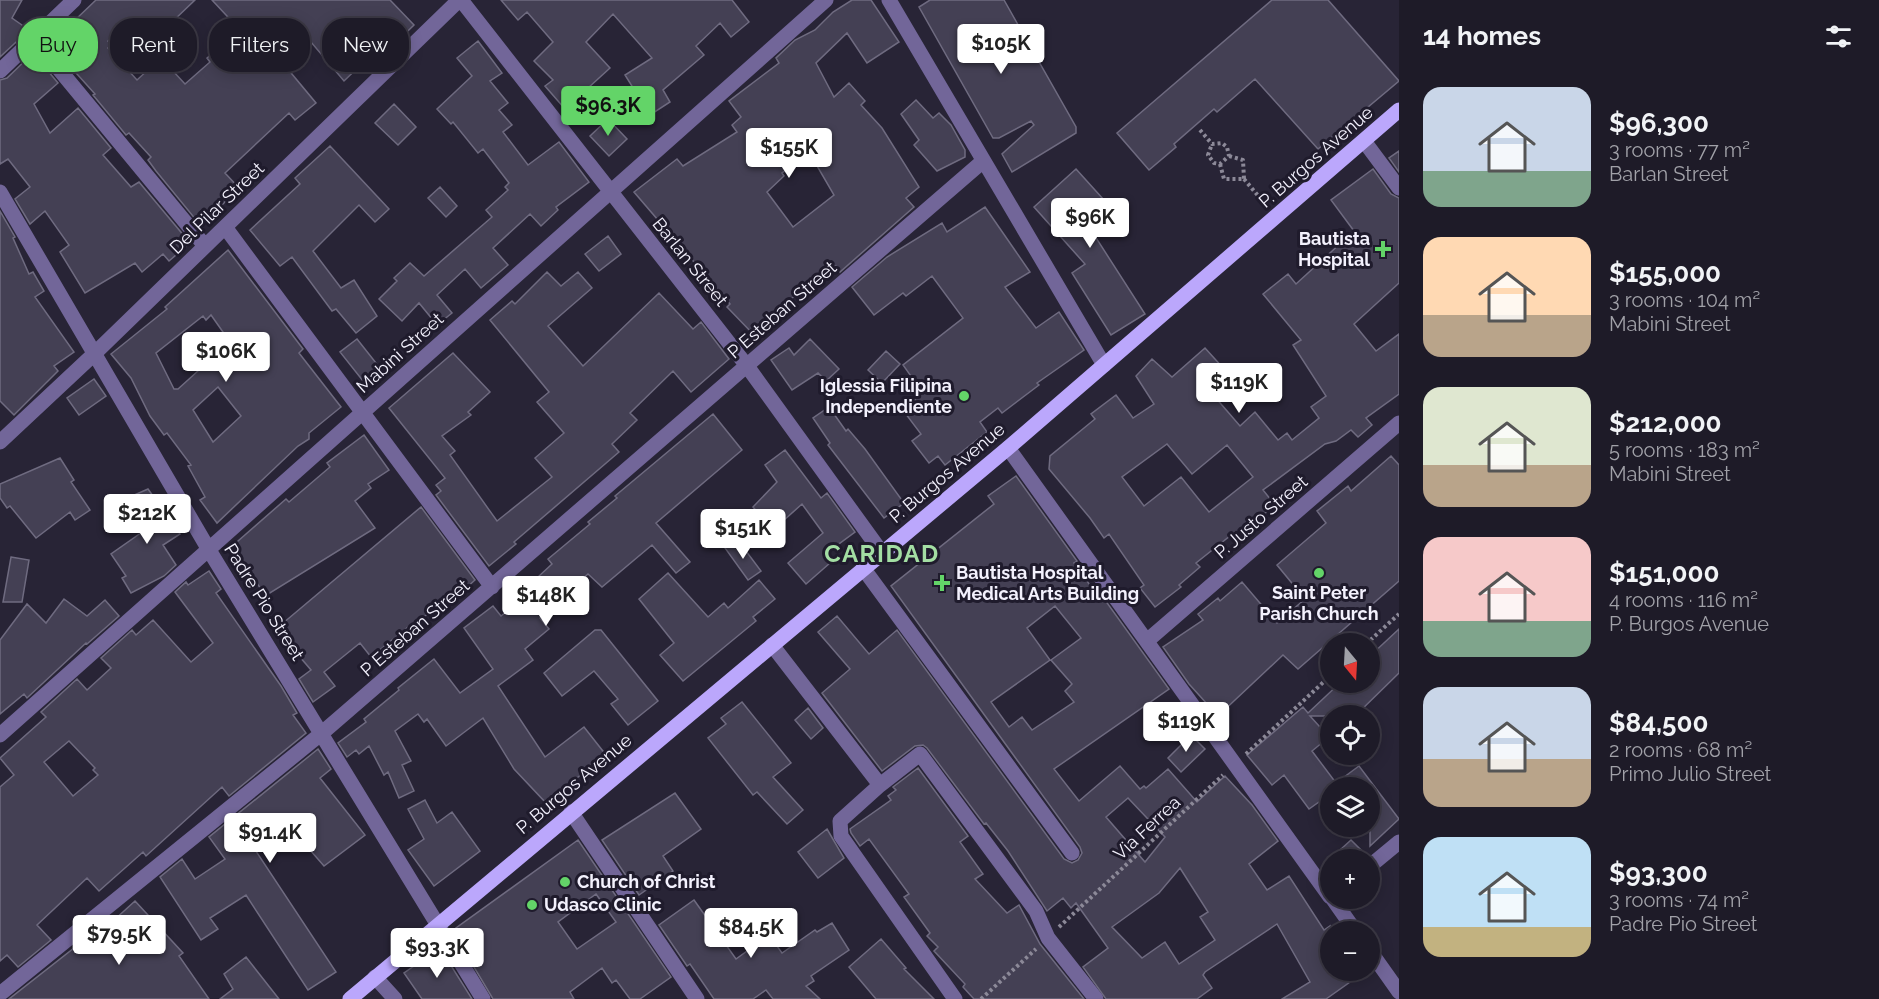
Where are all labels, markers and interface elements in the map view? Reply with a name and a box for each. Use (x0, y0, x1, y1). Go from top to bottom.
chip: Buy (18, 18, 98, 72)
chip: Rent (110, 18, 197, 72)
chip: Filters (209, 18, 310, 72)
chip: New (322, 18, 409, 72)
icon: filters (1822, 20, 1855, 53)
text: 14 homes (1423, 21, 1541, 51)
pin: $105K (959, 24, 1043, 75)
text: $105K (971, 31, 1031, 55)
pin: $96.3K (559, 86, 657, 137)
text: $96.3K (575, 93, 641, 117)
street label: P. Burgos Avenue (1254, 101, 1377, 212)
text: $96,300 (1609, 108, 1709, 138)
icon: home (1471, 111, 1543, 183)
pin: $155K (747, 128, 831, 179)
text: $155K (760, 135, 818, 159)
text: 3 rooms · 77 m² (1609, 138, 1750, 162)
street label: Del Pilar Street (165, 158, 268, 258)
text: Barlan Street (1609, 162, 1729, 186)
pin: $96K (1054, 198, 1126, 249)
text: $96K (1065, 205, 1115, 229)
street label: Barlan Street (648, 213, 732, 310)
place label: Bautista Hospital (1298, 228, 1370, 270)
marker: Bautista Hospital (1374, 240, 1392, 258)
street label: P Esteban Street (723, 257, 840, 363)
text: $155,000 (1609, 258, 1721, 288)
icon: home (1471, 261, 1543, 333)
text: 3 rooms · 104 m² (1609, 288, 1760, 312)
street label: Mabini Street (352, 308, 447, 397)
text: Mabini Street (1609, 312, 1731, 336)
pin: $106K (184, 332, 268, 383)
text: $106K (196, 339, 256, 363)
pin: $119K (1197, 363, 1281, 414)
text: $119K (1210, 370, 1268, 394)
place label: Iglessia Filipina Independiente (820, 375, 952, 417)
marker: Iglessia Filipina Independiente (957, 389, 971, 403)
text: $212,000 (1609, 408, 1722, 438)
icon: home (1471, 411, 1543, 483)
street label: P. Burgos Avenue (885, 418, 1009, 527)
text: 5 rooms · 183 m² (1609, 438, 1760, 462)
text: Mabini Street (1609, 462, 1731, 486)
street label: P. Justo Street (1210, 471, 1311, 563)
pin: $212K (105, 494, 189, 545)
text: $212K (118, 501, 176, 525)
pin: $151K (701, 509, 785, 560)
text: $151K (715, 516, 771, 540)
district label: CARIDAD (824, 539, 940, 568)
street label: Padre Pio Street (220, 540, 309, 664)
text: $151,000 (1609, 558, 1720, 588)
icon: home (1471, 561, 1543, 633)
place label: Bautista Hospital Medical Arts Building (956, 562, 1139, 604)
marker: Saint Peter Parish Church (1312, 566, 1326, 580)
marker: Bautista Hospital Medical Arts Building (933, 574, 951, 592)
street label: P Esteban Street (356, 575, 473, 681)
pin: $148K (504, 576, 588, 627)
place label: Saint Peter Parish Church (1259, 582, 1379, 624)
text: $148K (516, 583, 576, 607)
text: 4 rooms · 116 m² (1609, 588, 1758, 612)
text: P. Burgos Avenue (1609, 612, 1769, 636)
north arrow (1320, 633, 1380, 693)
map controls (1320, 633, 1380, 981)
pin: $119K (1144, 702, 1228, 753)
button: locate (1320, 705, 1380, 765)
text: $84,500 (1609, 708, 1708, 738)
text: $119K (1157, 709, 1215, 733)
icon: home (1471, 711, 1543, 783)
street label: P. Burgos Avenue (512, 729, 636, 838)
text: 2 rooms · 68 m² (1609, 738, 1752, 762)
text: Primo Julio Street (1609, 762, 1771, 786)
button: layers (1320, 777, 1380, 837)
street label: Via Ferrea (1109, 791, 1184, 864)
pin: $91.4K (221, 813, 319, 864)
text: $91.4K (238, 820, 302, 844)
button: + (1320, 849, 1380, 909)
text: $93,300 (1609, 858, 1708, 888)
icon: home (1471, 861, 1543, 933)
place label: Church of Christ (577, 871, 716, 892)
marker: Church of Christ (558, 875, 572, 889)
text: 3 rooms · 74 m² (1609, 888, 1749, 912)
place label: Udasco Clinic (544, 894, 662, 915)
marker: Udasco Clinic (525, 898, 539, 912)
pin: $84.5K (702, 908, 800, 959)
text: Padre Pio Street (1609, 912, 1757, 936)
pin: $79.5K (70, 915, 168, 966)
text: $84.5K (718, 915, 784, 939)
button: − (1320, 921, 1380, 981)
text: $79.5K (87, 922, 151, 946)
pin: $93.3K (388, 928, 486, 979)
text: $93.3K (405, 935, 469, 959)

